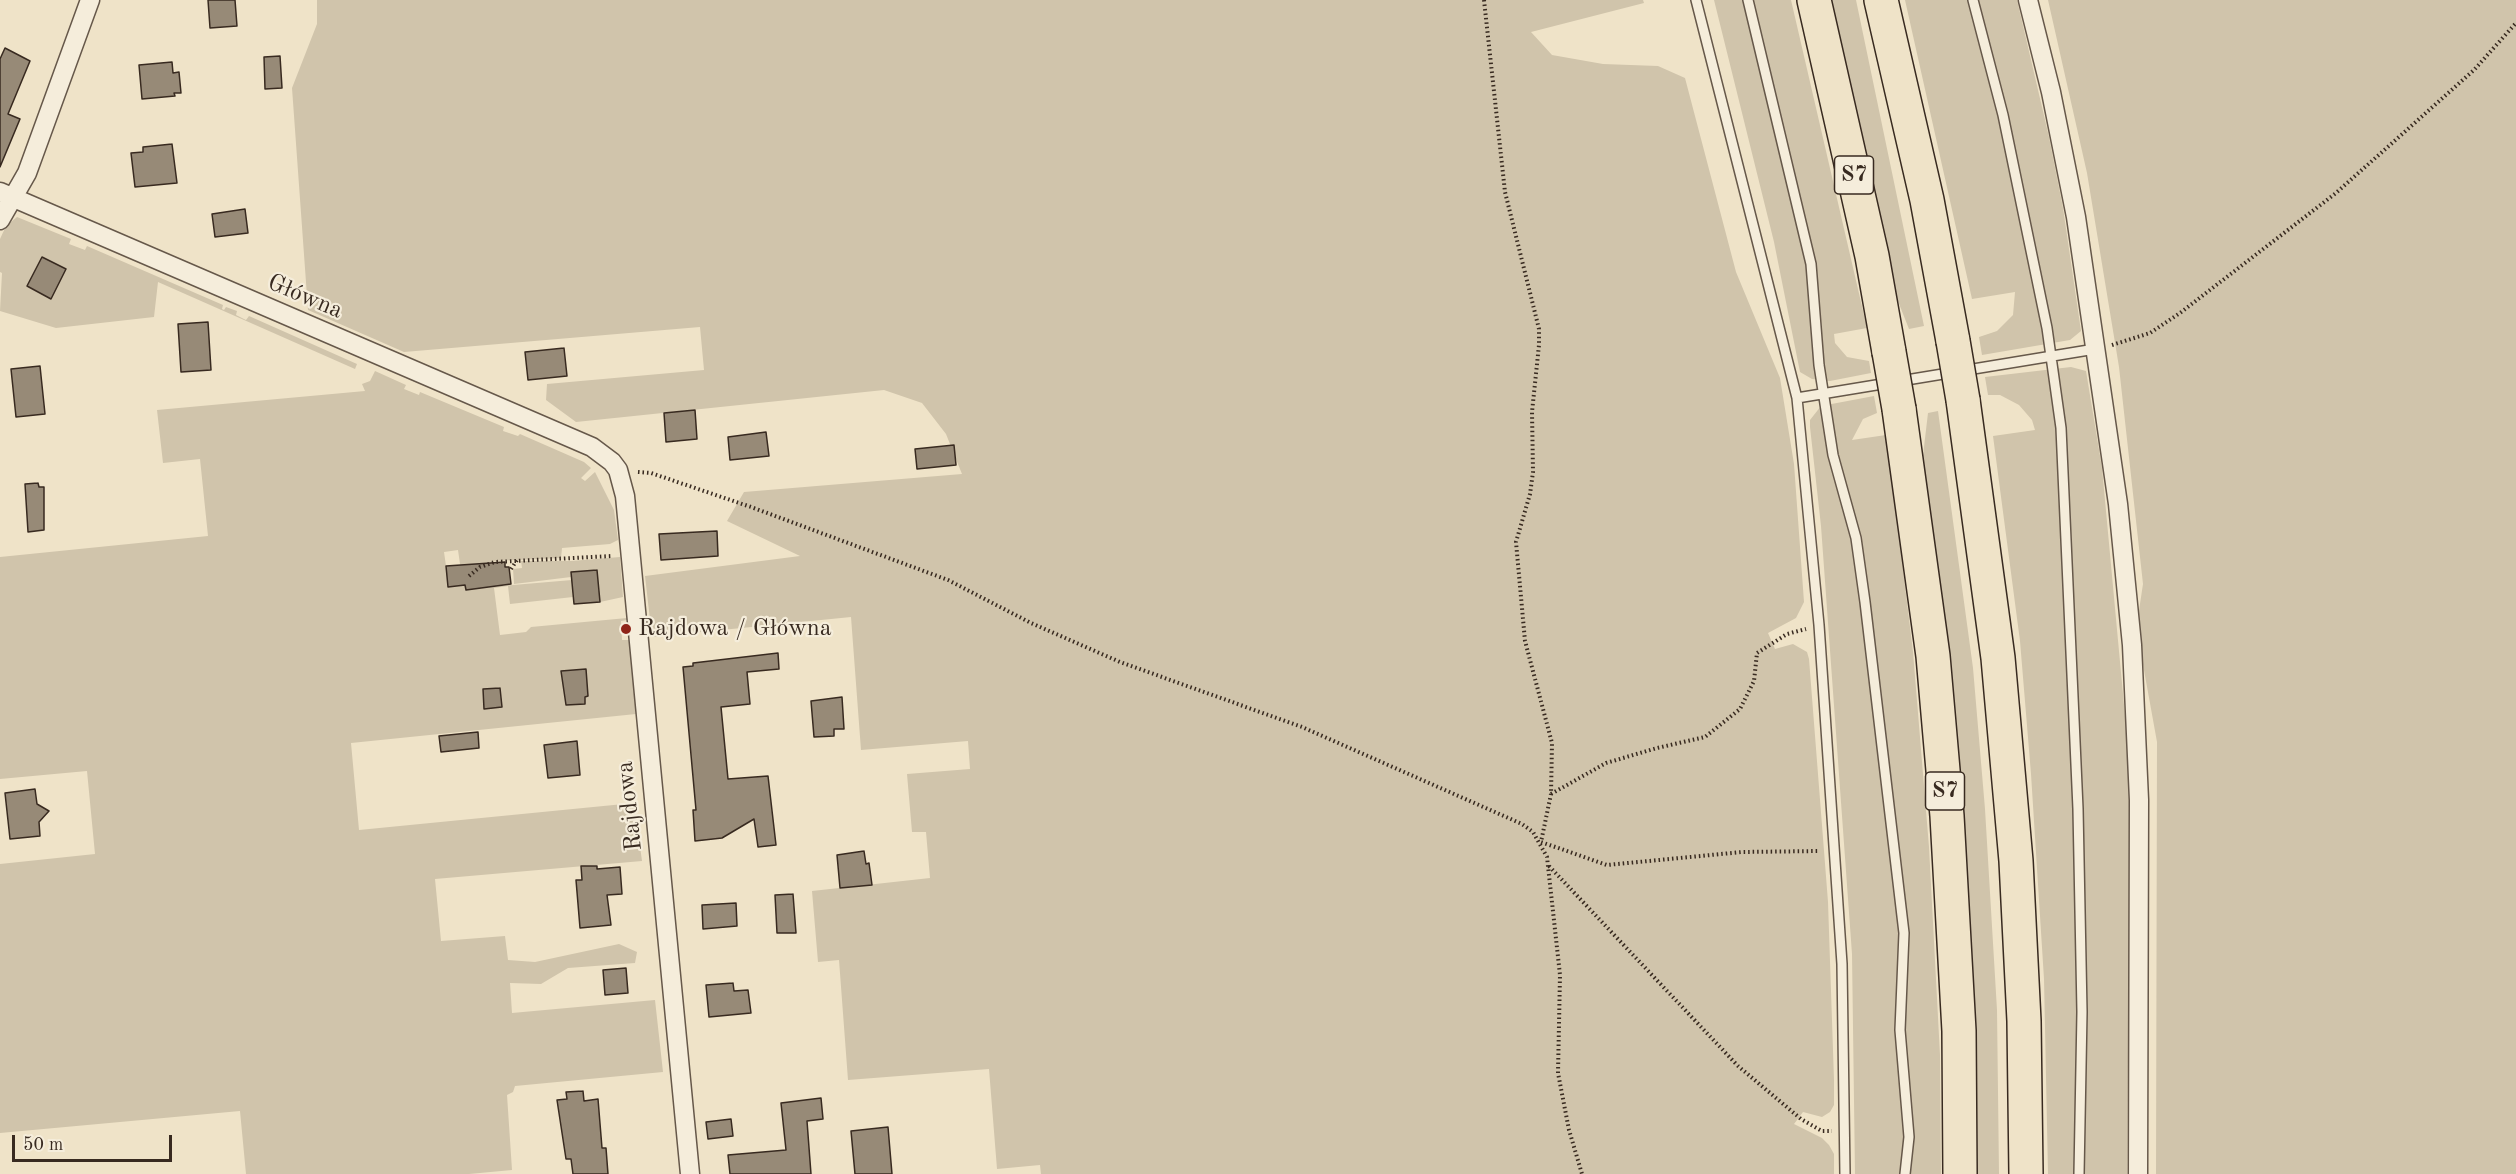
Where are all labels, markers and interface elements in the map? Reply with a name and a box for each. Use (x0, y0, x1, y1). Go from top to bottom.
road number: S7 (1834, 156, 1874, 194)
street label: Główna (263, 268, 347, 326)
place label: Rajdowa / Główna (638, 615, 832, 643)
marker: Rajdowa / Główna (619, 622, 633, 636)
street label: Rajdowa (611, 760, 649, 852)
road number: S7 (1926, 772, 1964, 810)
scale bar (15, 1123, 176, 1161)
text: 50 m (23, 1136, 63, 1154)

